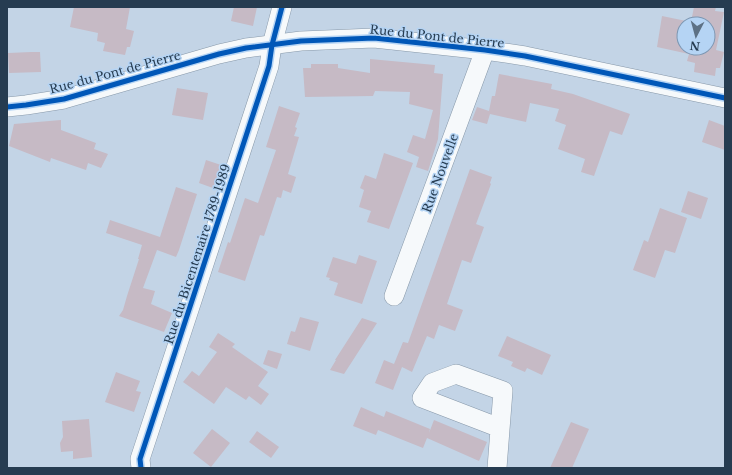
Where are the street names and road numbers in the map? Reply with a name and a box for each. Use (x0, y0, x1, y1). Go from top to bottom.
street label: Rue du Pont de Pierre (369, 21, 505, 51)
street label: Rue du Pont de Pierre (48, 47, 182, 97)
street label: Rue Nouvelle (419, 131, 461, 214)
street label: Rue du Bicentenaire 1789-1989 (161, 162, 233, 346)

